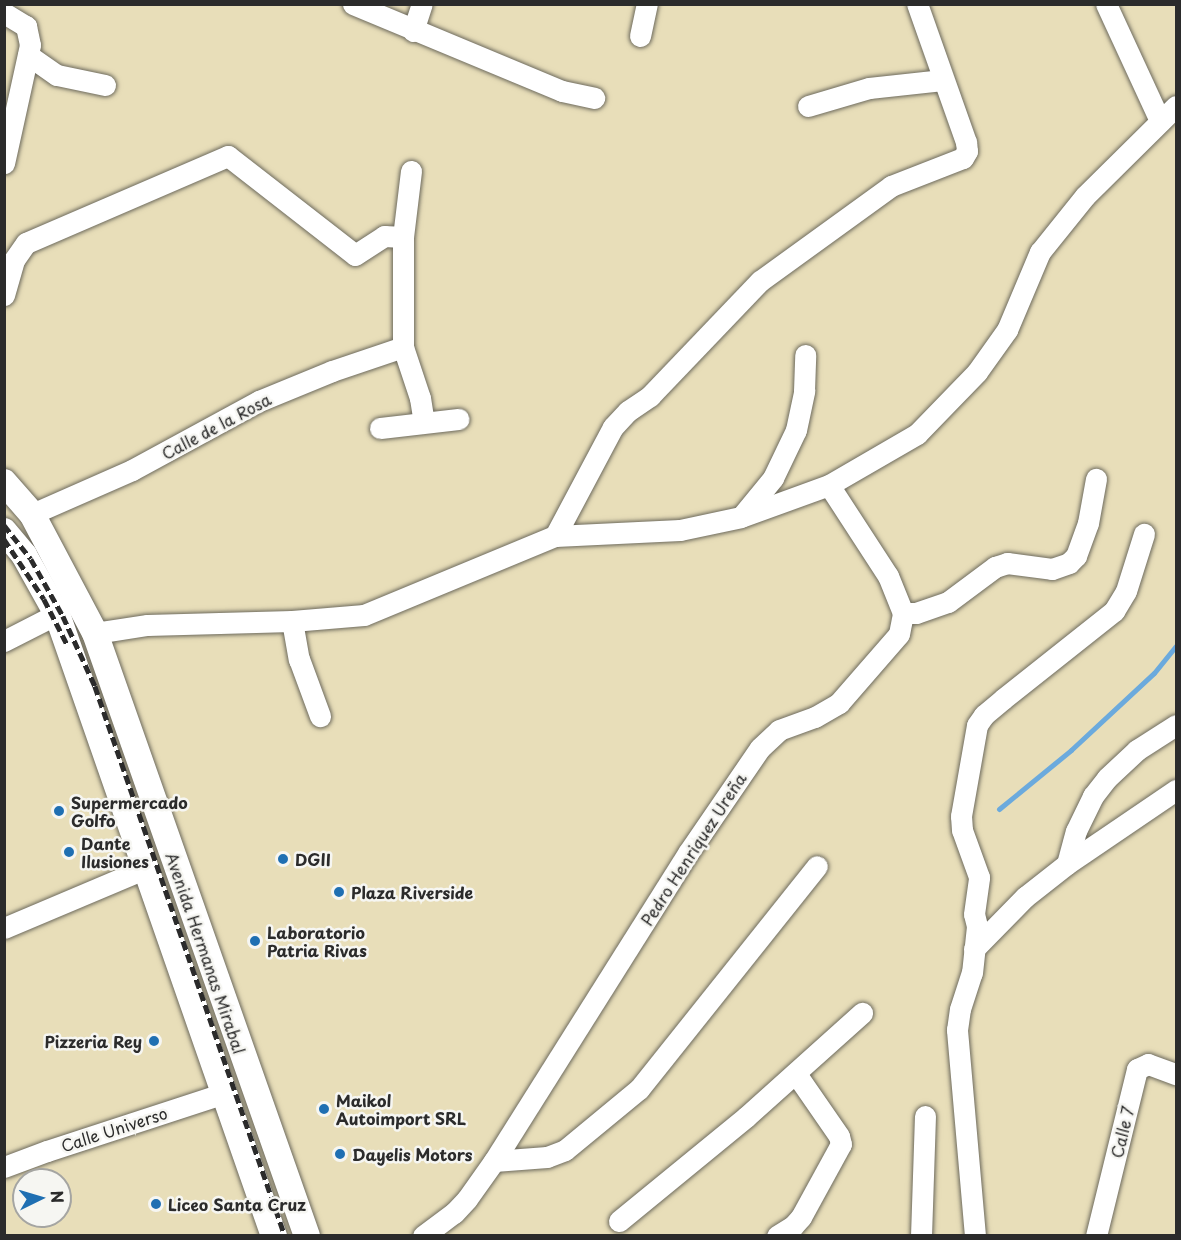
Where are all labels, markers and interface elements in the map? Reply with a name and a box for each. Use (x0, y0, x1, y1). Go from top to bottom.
street label: Calle de la Rosa (157, 389, 275, 463)
street label: Pedro Henriquez Ureña (637, 769, 749, 929)
place label: Supermercado Golfo (71, 792, 188, 830)
marker: Supermercado Golfo (52, 804, 66, 818)
place label: Dante Ilusiones (81, 833, 149, 871)
marker: Dante Ilusiones (62, 845, 76, 859)
place label: DGII (295, 849, 331, 869)
street label: Avenida Hermanas Mirabal (163, 850, 249, 1056)
marker: DGII (276, 852, 290, 866)
place label: Plaza Riverside (351, 882, 474, 902)
marker: Plaza Riverside (332, 885, 346, 899)
place label: Laboratorio Patria Rivas (267, 922, 367, 960)
marker: Laboratorio Patria Rivas (248, 934, 262, 948)
place label: Pizzeria Rey (44, 1031, 142, 1051)
marker: Pizzeria Rey (147, 1034, 161, 1048)
place label: Maikol Autoimport SRL (336, 1090, 467, 1128)
marker: Maikol Autoimport SRL (317, 1102, 331, 1116)
street label: Calle Universo (58, 1103, 170, 1155)
street label: Calle 7 (1106, 1104, 1138, 1160)
place label: Dayelis Motors (352, 1144, 473, 1164)
marker: Dayelis Motors (333, 1147, 347, 1161)
north arrow (12, 1168, 72, 1228)
text: N (45, 1189, 70, 1204)
place label: Liceo Santa Cruz (168, 1194, 307, 1214)
marker: Liceo Santa Cruz (149, 1197, 163, 1211)

